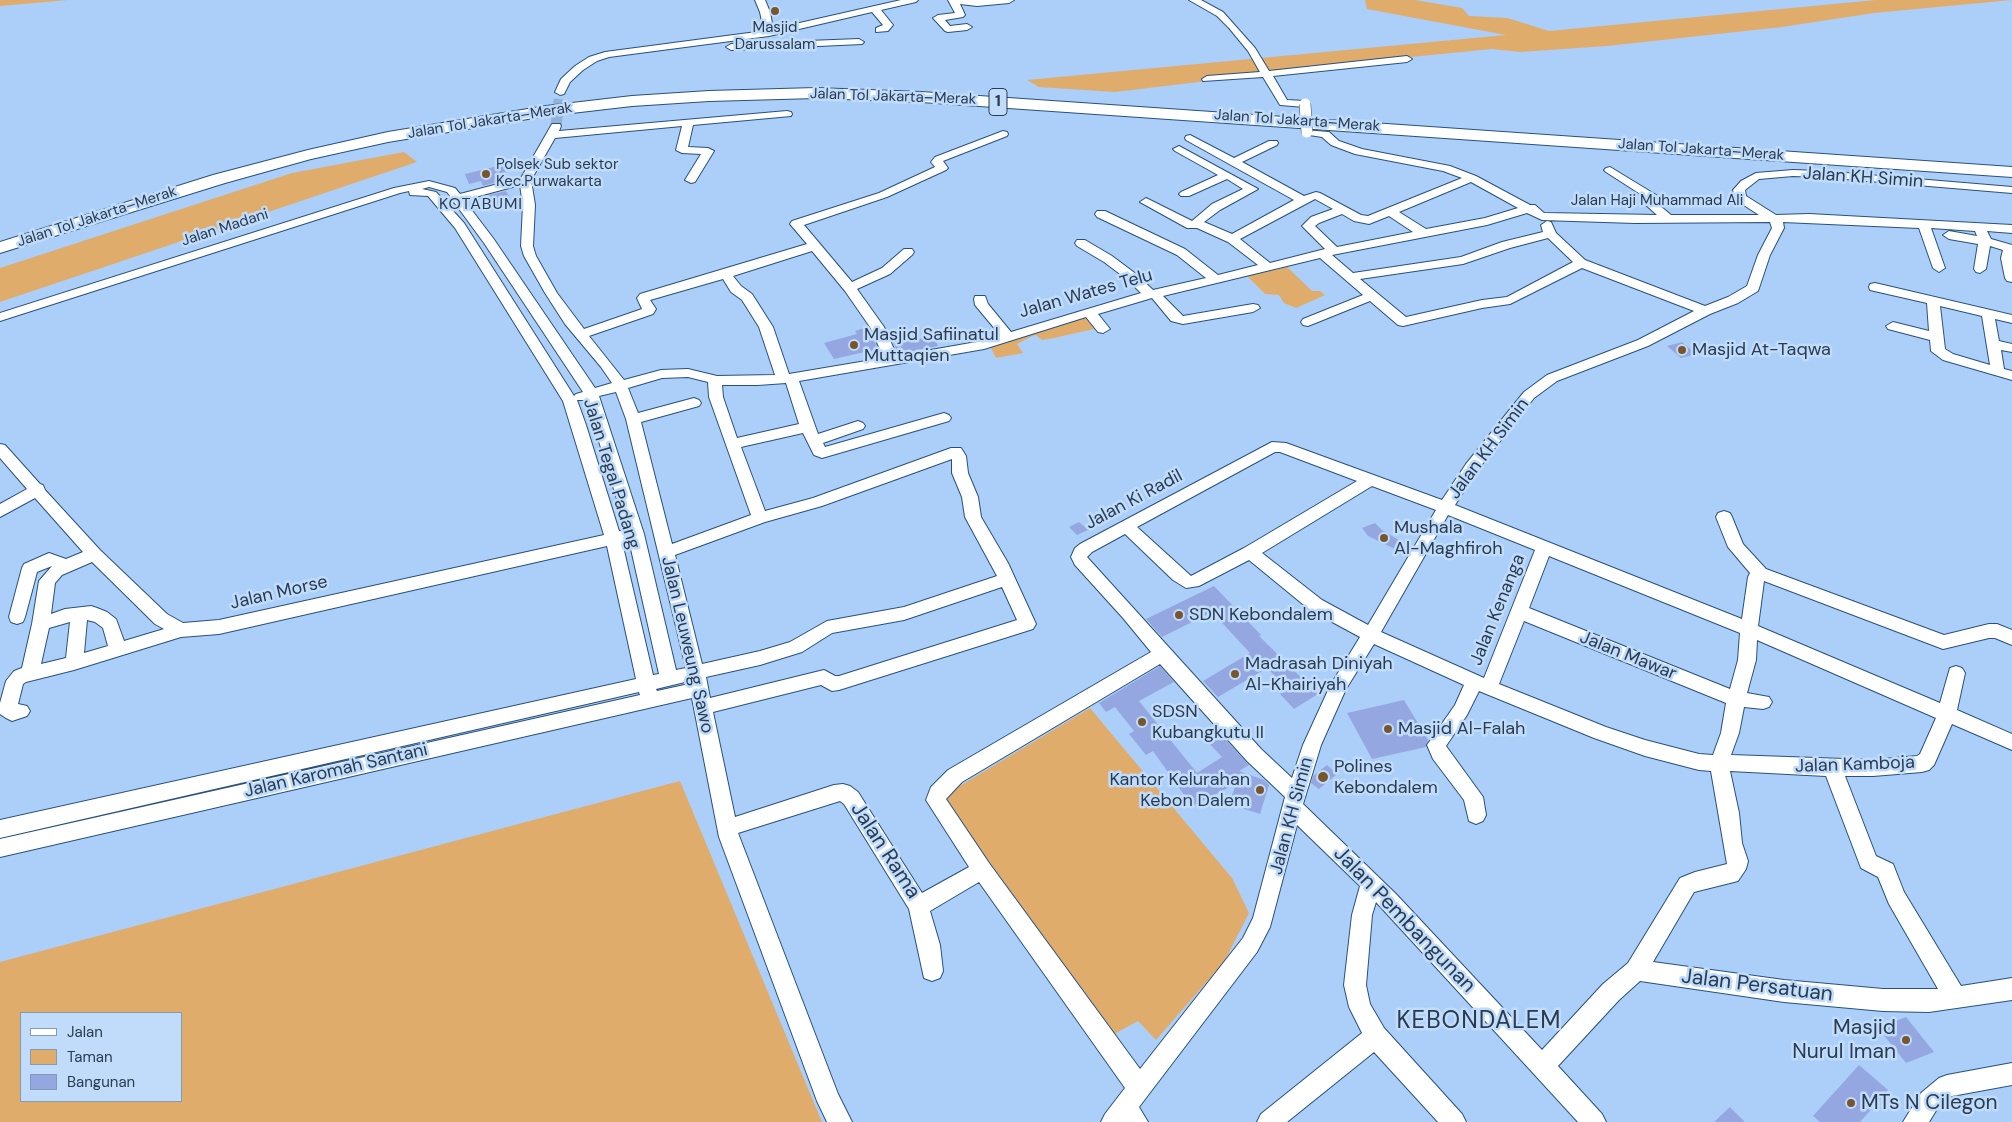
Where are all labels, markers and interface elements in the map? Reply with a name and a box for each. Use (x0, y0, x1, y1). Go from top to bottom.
marker: Masjid Darussalam (769, 5, 781, 17)
place label: Masjid Darussalam (735, 19, 815, 54)
street label: Jalan Tol Jakarta–Merak (810, 85, 976, 109)
road number: 1 (989, 88, 1007, 115)
street label: Jalan Tol Jakarta–Merak (406, 99, 574, 143)
street label: Jalan Tol Jakarta–Merak (1213, 106, 1381, 136)
street label: Jalan Tol Jakarta–Merak (1617, 135, 1785, 165)
place label: Polsek Sub sektor Kec.Purwakarta (496, 156, 619, 191)
street label: Jalan KH Simin (1802, 163, 1924, 193)
marker: Polsek Sub sektor Kec.Purwakarta (480, 168, 492, 180)
street label: Jalan Tol Jakarta–Merak (15, 183, 179, 251)
street label: Jalan Haji Muhammad Ali (1571, 192, 1743, 210)
district label: KOTABUMI (438, 195, 524, 215)
street label: Jalan Madani (179, 205, 271, 251)
street label: Jalan Wates Telu (1017, 265, 1155, 323)
place label: Masjid Safiinatul Muttaqien (864, 324, 999, 366)
marker: Masjid Safiinatul Muttaqien (848, 339, 860, 351)
place label: Masjid At-Taqwa (1692, 339, 1831, 361)
marker: Masjid At-Taqwa (1676, 344, 1688, 356)
street label: Jalan KH Simin (1444, 394, 1534, 504)
street label: Jalan Tegal Padang (578, 396, 644, 552)
street label: Jalan Ki Radil (1082, 465, 1186, 535)
place label: Mushala Al-Maghfiroh (1394, 517, 1503, 560)
marker: Mushala Al-Maghfiroh (1378, 532, 1390, 544)
street label: Jalan Kenanga (1466, 551, 1530, 669)
street label: Jalan Leuweung Sawo (656, 555, 718, 735)
street label: Jalan Morse (228, 571, 330, 615)
place label: SDN Kebondalem (1189, 604, 1333, 626)
marker: SDN Kebondalem (1173, 609, 1185, 621)
street label: Jalan Mawar (1577, 627, 1679, 685)
place label: Madrasah Diniyah Al-Khairiyah (1245, 653, 1393, 696)
marker: Madrasah Diniyah Al-Khairiyah (1229, 668, 1241, 680)
place label: SDSN Kubangkutu II (1152, 701, 1264, 744)
marker: SDSN Kubangkutu II (1136, 716, 1148, 728)
place label: Masjid Al-Falah (1398, 718, 1525, 740)
marker: Masjid Al-Falah (1382, 723, 1394, 735)
street label: Jalan Karomah Santani (242, 739, 430, 803)
street label: Jalan Kamboja (1795, 752, 1915, 778)
street label: Jalan KH Simin (1266, 755, 1318, 877)
place label: Polines Kebondalem (1334, 756, 1438, 799)
place label: Kantor Kelurahan Kebon Dalem (1109, 769, 1250, 812)
marker: Polines Kebondalem (1316, 770, 1330, 784)
marker: Kantor Kelurahan Kebon Dalem (1254, 784, 1266, 796)
street label: Jalan Rama (845, 798, 925, 904)
street label: Jalan Pembangunan (1328, 842, 1480, 998)
street label: Jalan Persatuan (1680, 964, 1834, 1008)
district label: KEBONDALEM (1395, 1008, 1563, 1036)
legend (20, 1012, 182, 1102)
place label: Masjid Nurul Iman (1792, 1015, 1896, 1065)
text: Jalan (67, 1022, 103, 1042)
marker: Masjid Nurul Iman (1900, 1034, 1912, 1046)
text: Taman (67, 1047, 113, 1067)
text: Bangunan (67, 1072, 135, 1092)
place label: MTs N Cilegon (1861, 1090, 1998, 1116)
marker: MTs N Cilegon (1845, 1097, 1857, 1109)

